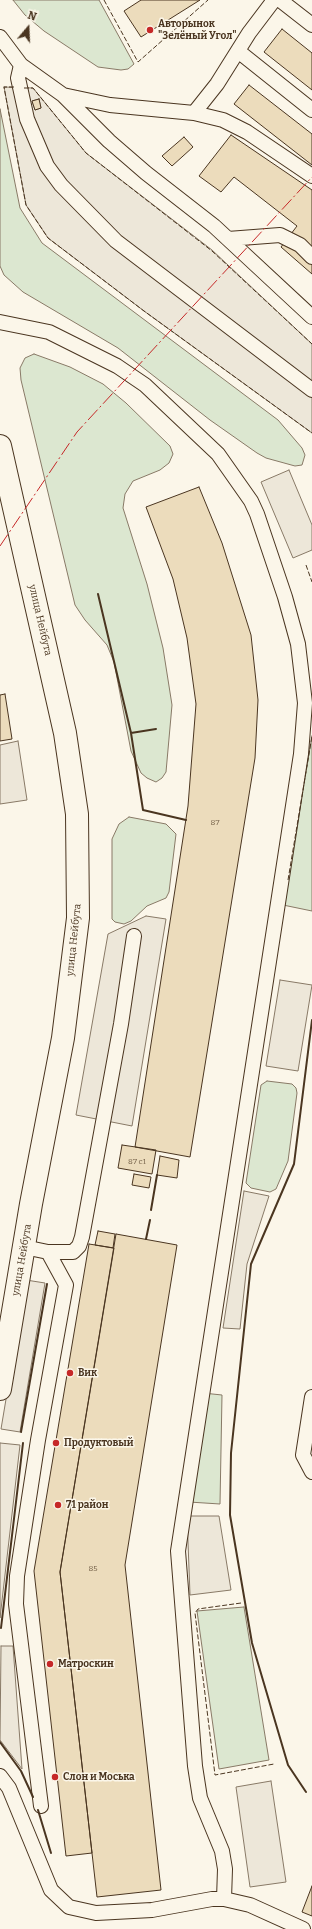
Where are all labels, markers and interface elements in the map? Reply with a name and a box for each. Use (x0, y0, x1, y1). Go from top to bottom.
north arrow (8, 8, 48, 48)
text: N (26, 9, 38, 24)
place label: Авторынок "Зелёный Угол" (158, 18, 237, 42)
marker: Авторынок "Зелёный Угол" (145, 25, 155, 35)
street label: улица Нейбута (26, 583, 54, 657)
house number: 87 (211, 818, 219, 828)
street label: улица Нейбута (64, 903, 84, 977)
house number: 87 с1 (128, 1157, 146, 1167)
street label: улица Нейбута (10, 1223, 34, 1297)
place label: Вик (78, 1367, 97, 1379)
marker: Вик (65, 1368, 75, 1378)
place label: Продуктовый (64, 1437, 134, 1449)
marker: Продуктовый (51, 1438, 61, 1448)
place label: 71 район (66, 1499, 109, 1511)
marker: 71 район (53, 1500, 63, 1510)
house number: 85 (88, 1564, 98, 1574)
place label: Матроскин (58, 1658, 114, 1670)
marker: Матроскин (45, 1659, 55, 1669)
place label: Слон и Моська (63, 1771, 135, 1783)
marker: Слон и Моська (50, 1772, 60, 1782)

